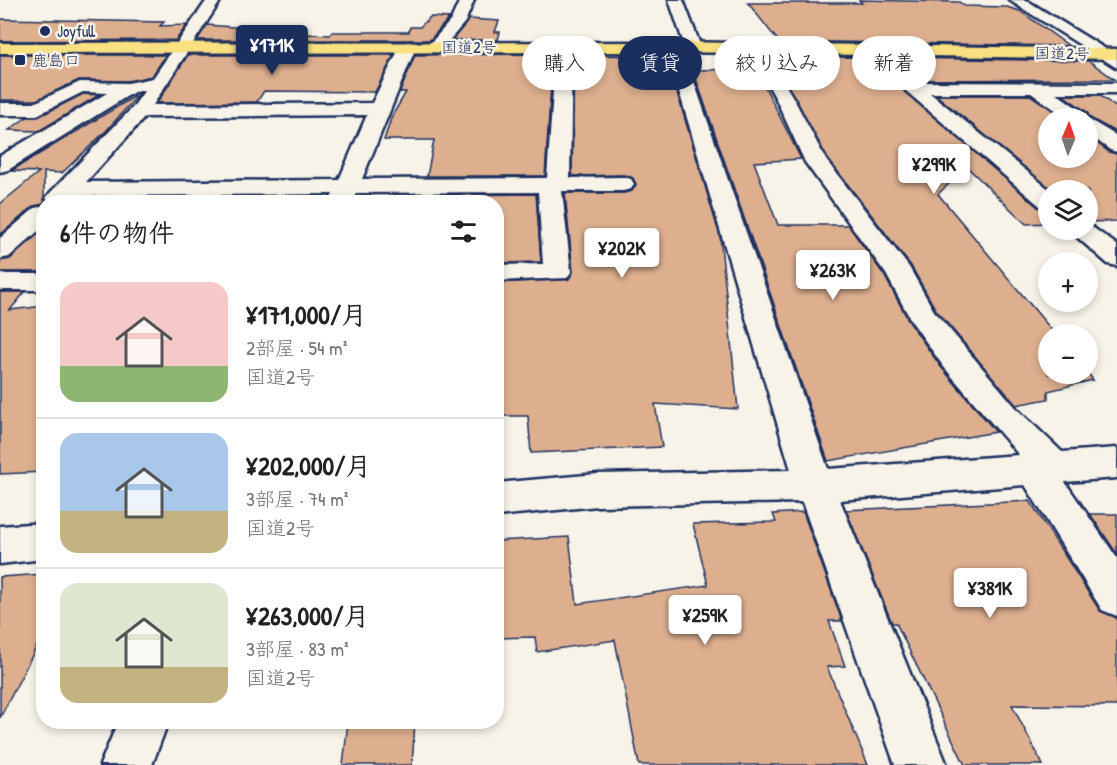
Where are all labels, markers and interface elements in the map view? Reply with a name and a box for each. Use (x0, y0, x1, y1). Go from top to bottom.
place label: Joyfull (57, 20, 95, 42)
marker: Joyfull (38, 24, 52, 38)
pin: ¥171K (230, 25, 314, 76)
text: ¥171K (250, 31, 294, 58)
street label: 国道2号 (441, 36, 497, 58)
chip: 購入 (522, 36, 606, 90)
chip: 賃貸 (618, 36, 702, 90)
chip: 絞り込み (714, 36, 840, 90)
chip: 新着 (852, 36, 936, 90)
street label: 国道2号 (1034, 42, 1090, 64)
place label: 鹿島口 (32, 49, 80, 71)
marker: 鹿島口 (13, 53, 27, 67)
north arrow (1038, 108, 1098, 168)
map controls (1038, 108, 1098, 384)
pin: ¥299K (892, 144, 976, 195)
text: ¥299K (912, 150, 956, 177)
button: layers (1038, 180, 1098, 240)
text: 6件の物件 (60, 215, 174, 250)
icon: filters (447, 215, 480, 248)
pin: ¥202K (580, 228, 664, 279)
text: ¥202K (598, 234, 646, 261)
pin: ¥263K (791, 250, 875, 301)
button: + (1038, 252, 1098, 312)
text: ¥263K (810, 256, 856, 283)
text: ¥171,000/月 (246, 297, 367, 332)
icon: home (108, 306, 180, 378)
button: − (1038, 324, 1098, 384)
text: 2部屋 · 54 m² (246, 334, 347, 361)
text: 国道2号 (246, 363, 315, 390)
text: ¥202,000/月 (246, 448, 371, 483)
icon: home (108, 457, 180, 529)
text: 3部屋 · 74 m² (246, 485, 348, 512)
text: 国道2号 (246, 514, 315, 541)
pin: ¥381K (948, 568, 1032, 619)
text: ¥381K (968, 574, 1012, 601)
pin: ¥259K (663, 595, 747, 646)
text: ¥263,000/月 (246, 598, 369, 633)
text: ¥259K (683, 601, 727, 628)
icon: home (108, 607, 180, 679)
text: 3部屋 · 83 m² (246, 635, 349, 662)
text: 国道2号 (246, 664, 315, 691)

